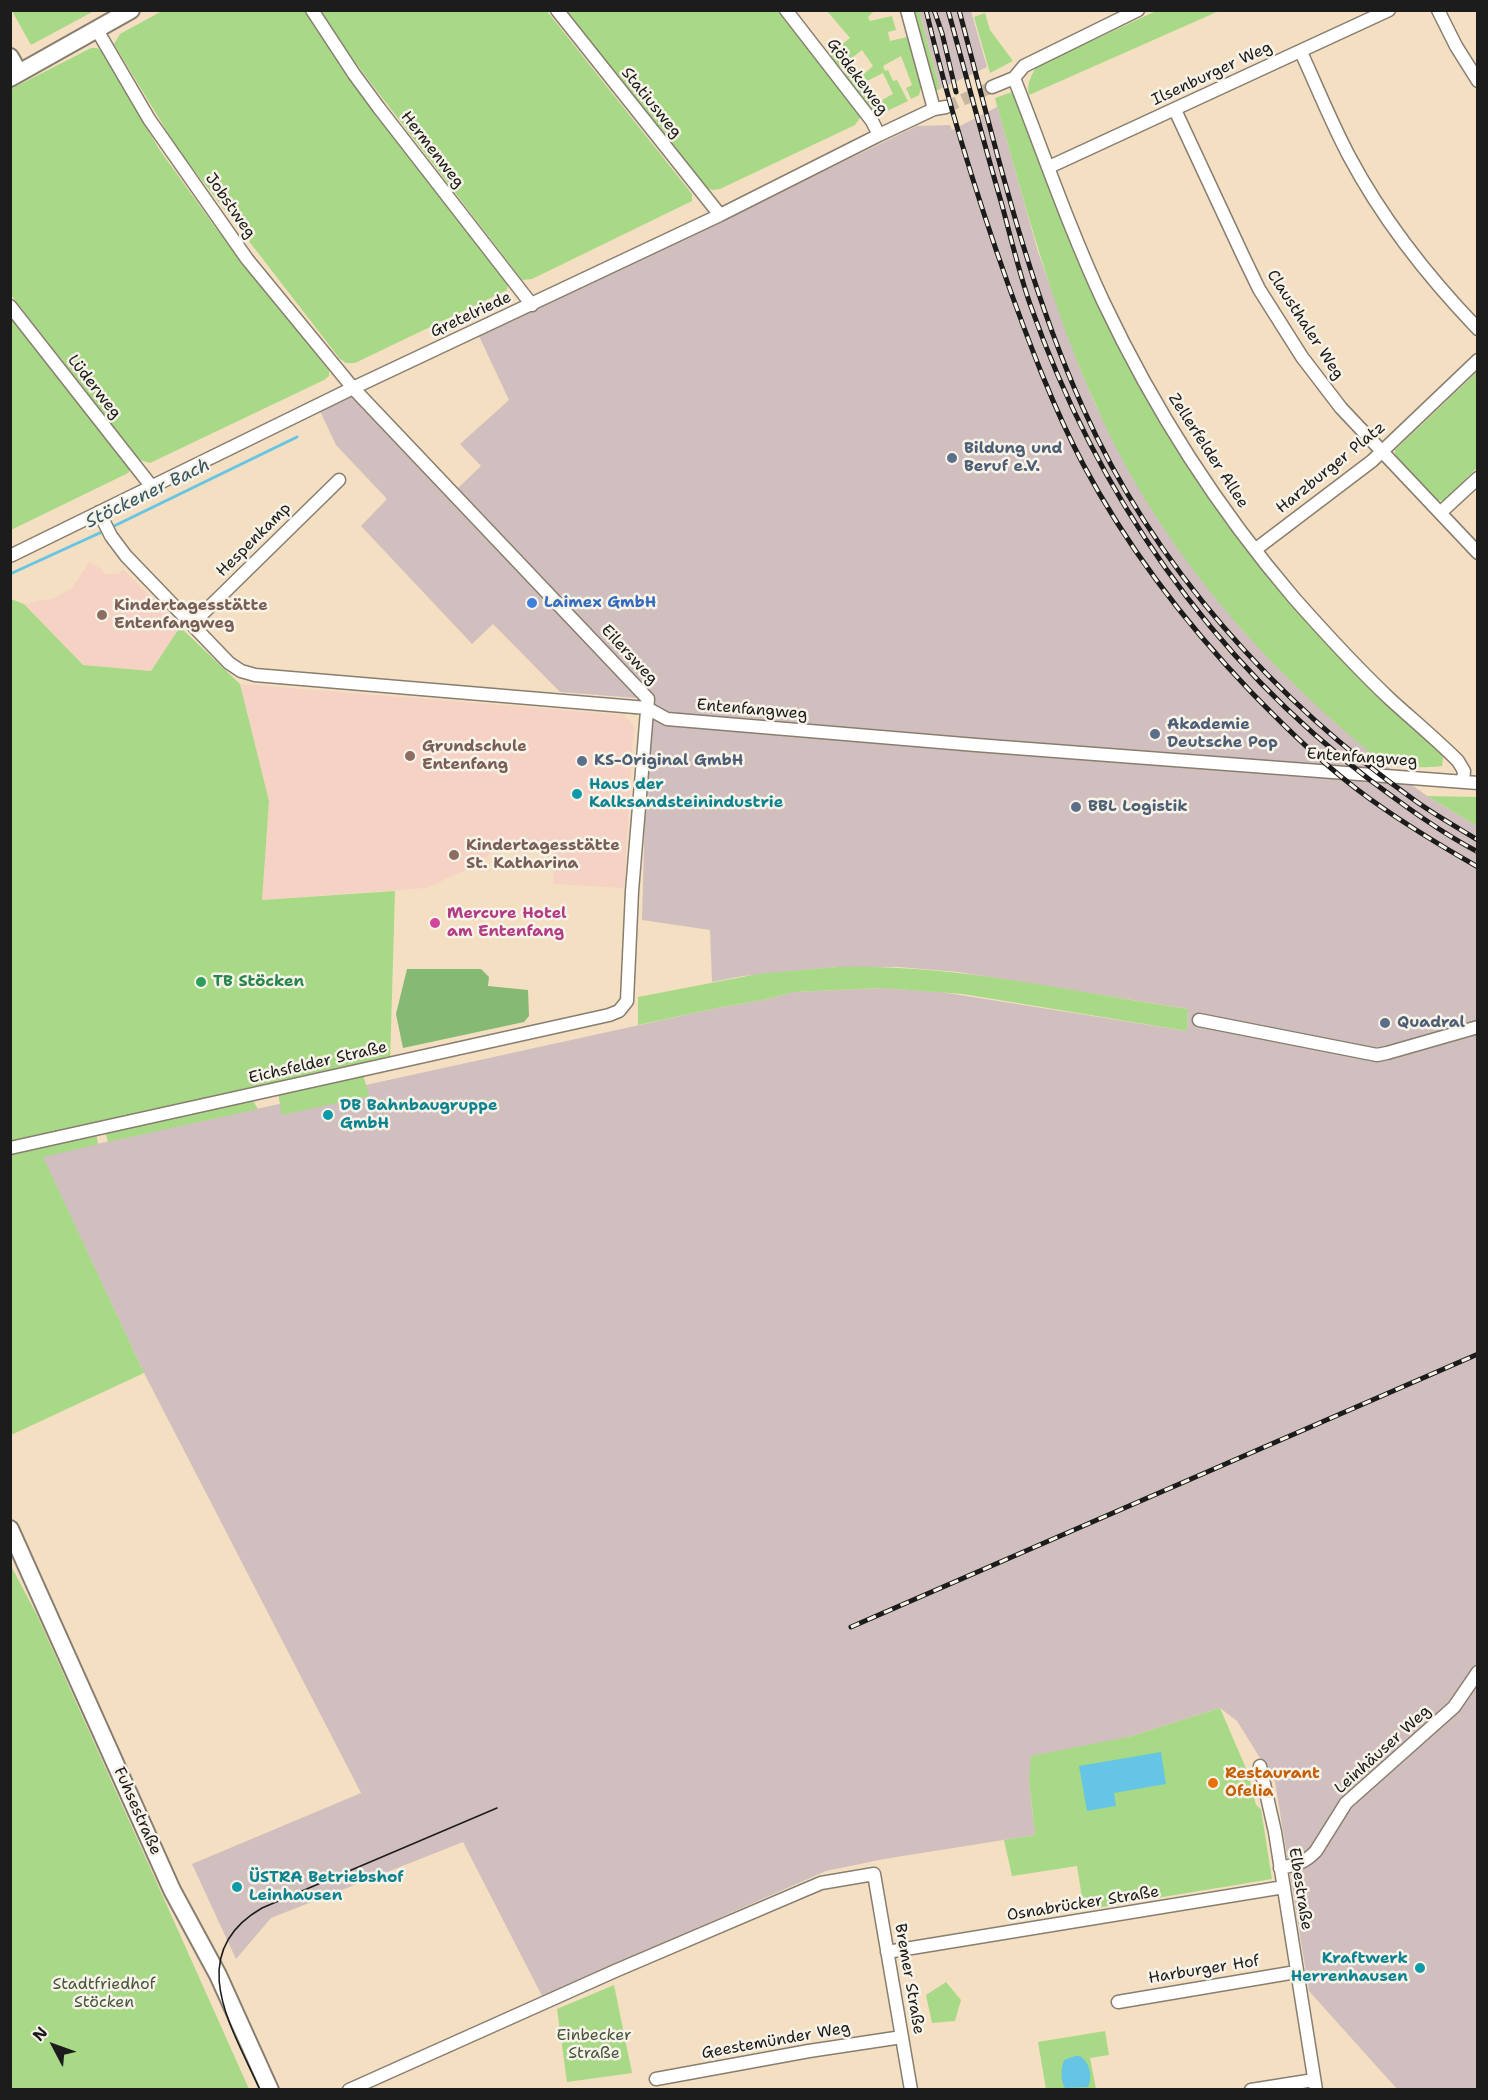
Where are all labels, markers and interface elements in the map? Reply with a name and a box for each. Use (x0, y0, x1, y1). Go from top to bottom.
street label: Gödekeweg (822, 35, 892, 119)
street label: Ilsenburger Weg (1149, 38, 1275, 110)
street label: Statiusweg (617, 64, 685, 142)
street label: Hermenweg (396, 108, 468, 192)
street label: Jobstweg (201, 170, 259, 242)
street label: Clausthaler Weg (1262, 266, 1348, 384)
street label: Gretelriede (428, 288, 514, 342)
street label: Lüderweg (63, 351, 125, 423)
street label: Zellerfelder Allee (1164, 390, 1252, 512)
street label: Harzburger Platz (1273, 418, 1389, 518)
place label: Bildung und Beruf e.V. (964, 439, 1063, 477)
marker: Bildung und Beruf e.V. (945, 451, 959, 465)
water label: Stöckener Bach (82, 455, 214, 533)
street label: Hespenkamp (213, 499, 295, 581)
place label: Laimex GmbH (544, 593, 656, 613)
place label: Kindertagesstätte Entenfangweg (114, 596, 268, 634)
marker: Laimex GmbH (525, 596, 539, 610)
marker: Kindertagesstätte Entenfangweg (95, 608, 109, 622)
street label: Eilersweg (597, 621, 661, 689)
street label: Entenfangweg (696, 696, 808, 724)
place label: Akademie Deutsche Pop (1167, 715, 1278, 753)
marker: Akademie Deutsche Pop (1148, 727, 1162, 741)
place label: Grundschule Entenfang (422, 737, 527, 775)
street label: Entenfangweg (1306, 745, 1418, 771)
marker: Grundschule Entenfang (403, 749, 417, 763)
place label: KS-Original GmbH (594, 751, 743, 771)
marker: KS-Original GmbH (575, 754, 589, 768)
place label: Haus der Kalksandsteinindustrie (589, 775, 783, 813)
marker: Haus der Kalksandsteinindustrie (570, 787, 584, 801)
place label: BBL Logistik (1088, 797, 1188, 817)
marker: BBL Logistik (1069, 800, 1083, 814)
place label: Kindertagesstätte St. Katharina (466, 836, 620, 874)
marker: Kindertagesstätte St. Katharina (447, 848, 461, 862)
place label: Mercure Hotel am Entenfang (447, 904, 567, 942)
marker: Mercure Hotel am Entenfang (428, 916, 442, 930)
place label: TB Stöcken (213, 972, 304, 992)
marker: TB Stöcken (194, 975, 208, 989)
place label: Quadral (1397, 1013, 1465, 1033)
marker: Quadral (1378, 1016, 1392, 1030)
street label: Eichsfelder Straße (247, 1038, 389, 1088)
place label: DB Bahnbaugruppe GmbH (340, 1096, 498, 1134)
marker: DB Bahnbaugruppe GmbH (321, 1108, 335, 1122)
street label: Leinhäuser Weg (1331, 1702, 1435, 1798)
street label: Fuhsestraße (109, 1764, 165, 1858)
place label: Restaurant Ofelia (1225, 1764, 1320, 1802)
marker: Restaurant Ofelia (1206, 1776, 1220, 1790)
street label: Elbestraße (1284, 1846, 1316, 1932)
place label: ÜSTRA Betriebshof Leinhausen (249, 1868, 404, 1906)
marker: ÜSTRA Betriebshof Leinhausen (230, 1880, 244, 1894)
street label: Osnabrücker Straße (1005, 1882, 1161, 1926)
street label: Bremer Straße (890, 1922, 928, 2036)
place label: Kraftwerk Herrenhausen (1291, 1949, 1408, 1987)
street label: Harburger Hof (1147, 1952, 1261, 1988)
marker: Kraftwerk Herrenhausen (1413, 1961, 1427, 1975)
park label: Stadtfriedhof Stöcken (52, 1975, 156, 2013)
north arrow (24, 2016, 84, 2076)
street label: Geestemünder Weg (700, 2018, 852, 2064)
text: N (28, 2022, 52, 2046)
park label: Einbecker Straße (557, 2026, 631, 2064)

